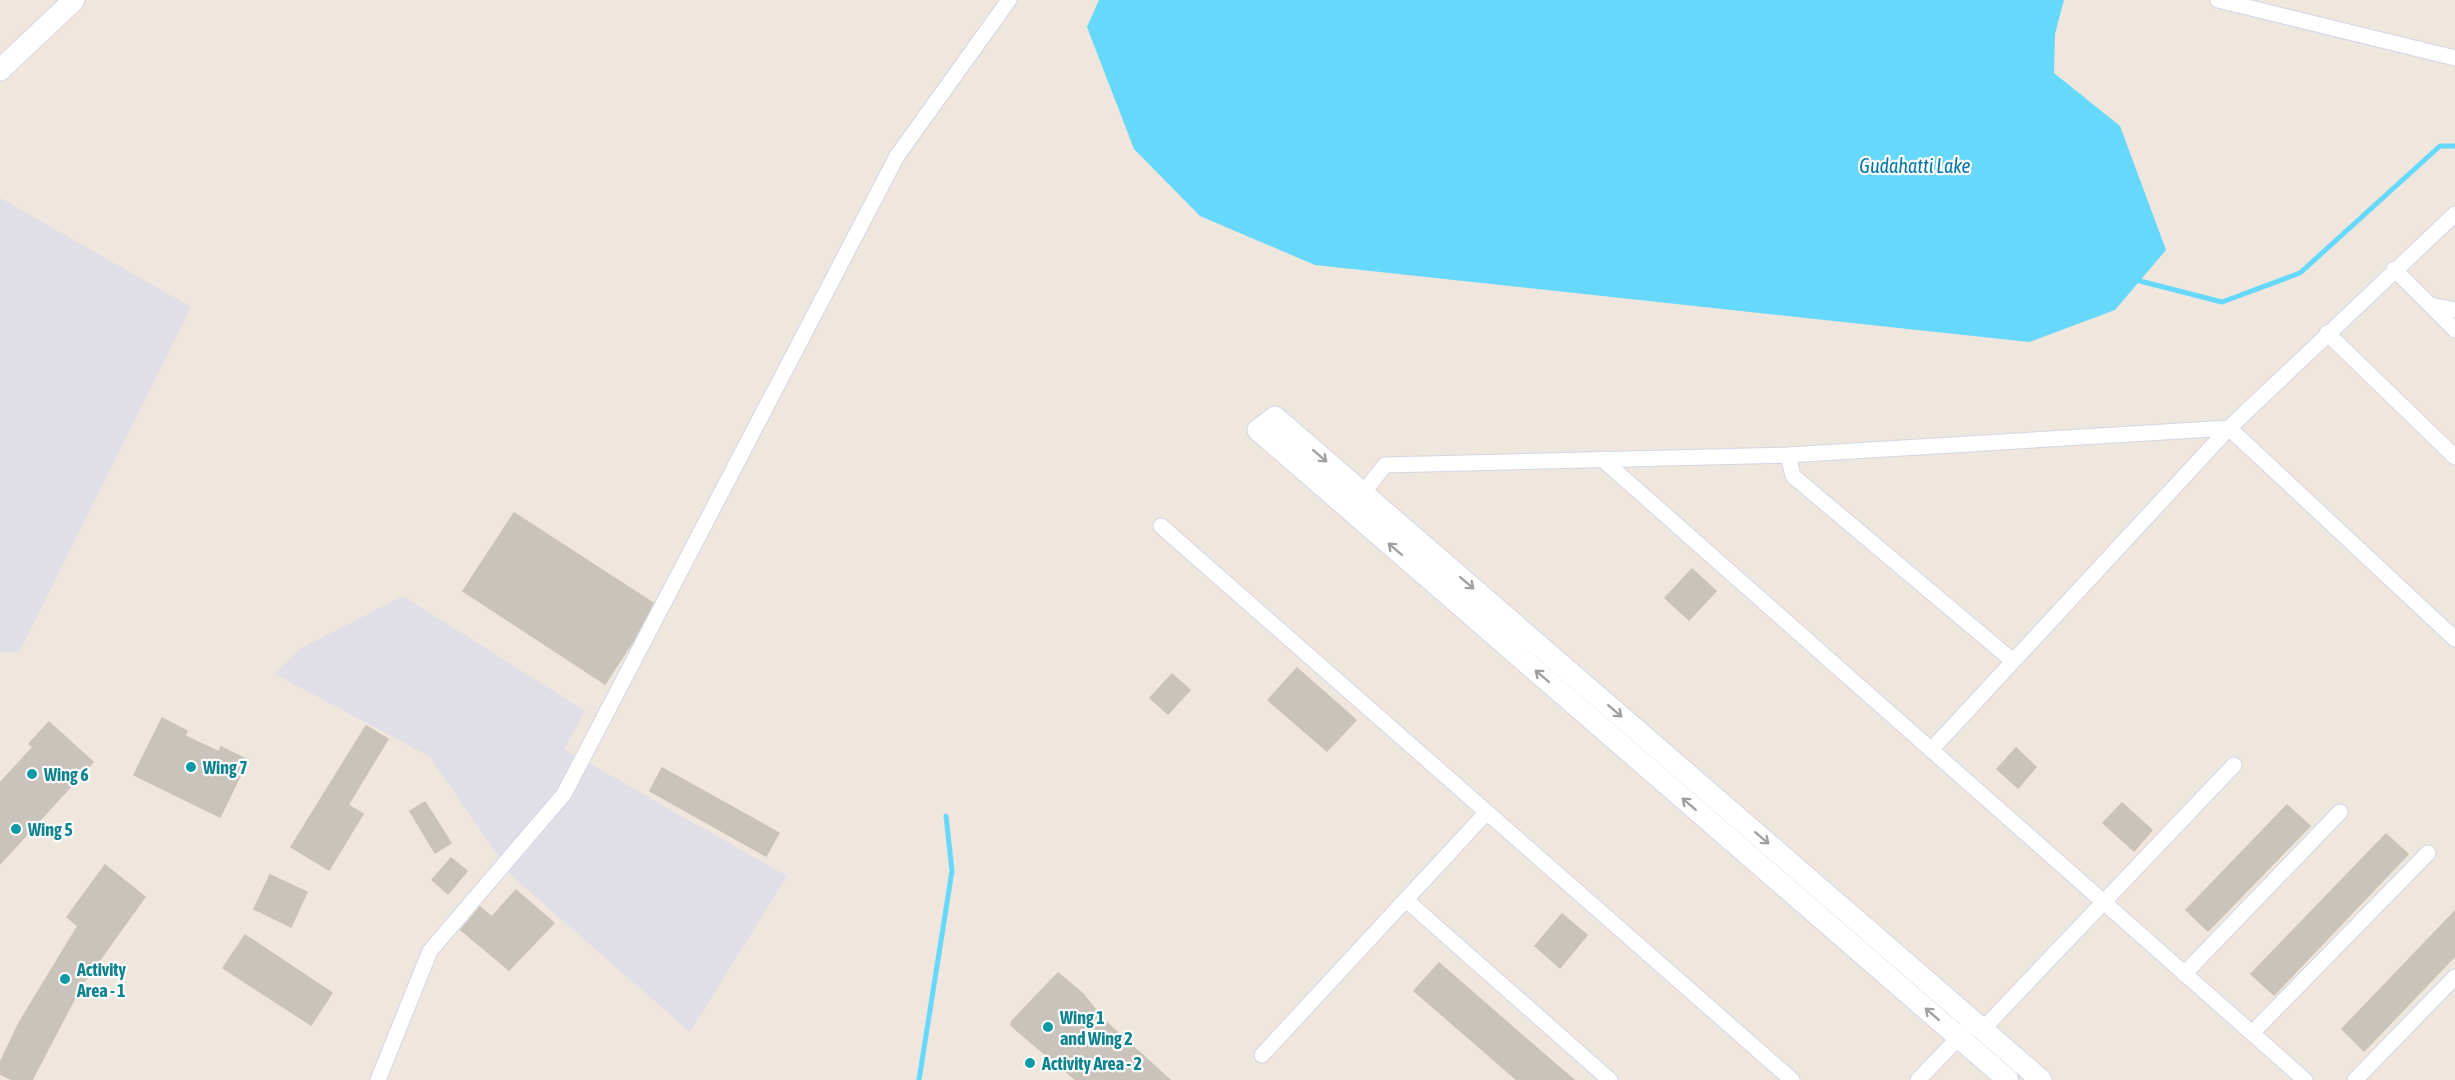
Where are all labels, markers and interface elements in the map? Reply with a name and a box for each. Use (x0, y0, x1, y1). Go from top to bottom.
water label: Gudahatti Lake (1859, 154, 1971, 177)
one-way arrow (1312, 449, 1327, 463)
one-way arrow (1387, 542, 1403, 555)
one-way arrow (1459, 576, 1474, 590)
one-way arrow (1535, 669, 1550, 683)
one-way arrow (1607, 704, 1622, 718)
place label: Wing 7 (202, 757, 248, 778)
marker: Wing 7 (184, 760, 198, 774)
place label: Wing 6 (43, 764, 89, 785)
marker: Wing 6 (25, 767, 39, 781)
one-way arrow (1682, 797, 1697, 811)
place label: Wing 5 (27, 819, 73, 840)
marker: Wing 5 (9, 822, 23, 836)
one-way arrow (1754, 832, 1770, 845)
place label: Activity Area - 1 (76, 959, 127, 1001)
marker: Activity Area - 1 (58, 972, 72, 986)
place label: Wing 1 and Wing 2 (1059, 1007, 1133, 1049)
one-way arrow (1925, 1007, 1940, 1021)
marker: Wing 1 and Wing 2 (1041, 1020, 1055, 1034)
place label: Activity Area - 2 (1041, 1053, 1142, 1074)
marker: Activity Area - 2 (1023, 1056, 1037, 1070)

